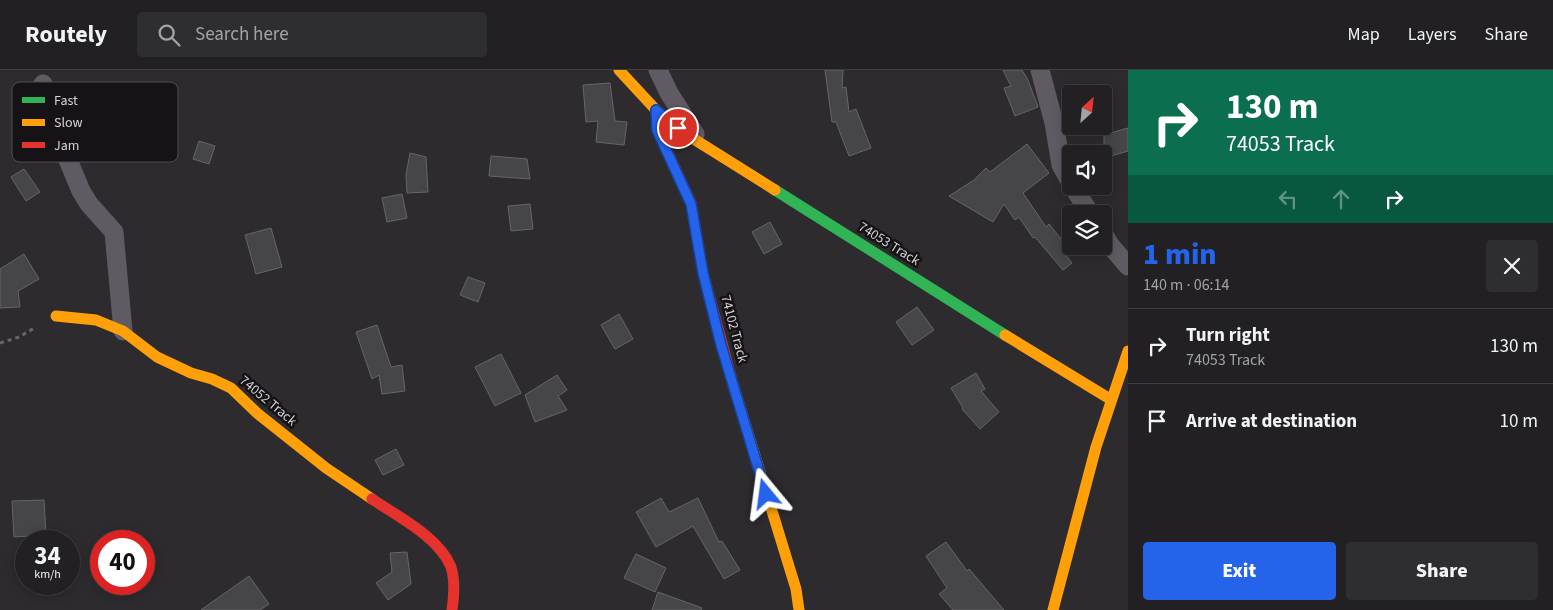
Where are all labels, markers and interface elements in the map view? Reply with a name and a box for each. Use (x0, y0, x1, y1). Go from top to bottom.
search box (137, 12, 487, 57)
text: Routely (25, 17, 107, 52)
icon: search (155, 21, 183, 49)
text: Search here (195, 21, 289, 48)
text: Map (1348, 22, 1380, 47)
text: Layers (1408, 22, 1457, 47)
text: Share (1485, 22, 1528, 47)
legend (12, 82, 178, 162)
text: 130 m (1226, 82, 1318, 132)
north arrow (1062, 85, 1112, 135)
map controls (1062, 85, 1112, 255)
icon: right (1143, 90, 1208, 155)
text: Fast (54, 91, 78, 111)
pin (657, 107, 699, 149)
text: Slow (54, 113, 83, 133)
icon: arrive (664, 114, 692, 142)
text: 74053 Track (1226, 128, 1335, 160)
text: Jam (54, 136, 79, 156)
button: sound (1062, 145, 1112, 195)
icon: left (1274, 185, 1302, 213)
icon: ahead (1327, 185, 1355, 213)
icon: right (1380, 185, 1408, 213)
button: layers (1062, 205, 1112, 255)
street label: 74053 Track (854, 217, 924, 271)
text: 1 min (1143, 233, 1217, 276)
button: close (1486, 240, 1538, 292)
text: 140 m · 06:14 (1143, 274, 1230, 296)
street label: 74102 Track (715, 293, 753, 365)
text: Turn right (1186, 322, 1270, 349)
icon: right (1143, 332, 1171, 360)
text: 130 m (1490, 333, 1538, 360)
text: 74053 Track (1186, 349, 1265, 371)
street label: 74052 Track (235, 371, 301, 431)
icon: arrive (1143, 407, 1171, 435)
text: Arrive at destination (1186, 408, 1357, 435)
text: 10 m (1500, 408, 1538, 435)
position arrow (739, 467, 791, 519)
speed limit sign: 40 (90, 530, 155, 595)
text: 34 (34, 538, 61, 574)
button: Exit (1143, 542, 1336, 600)
button: Share (1346, 542, 1538, 600)
text: km/h (34, 566, 61, 583)

